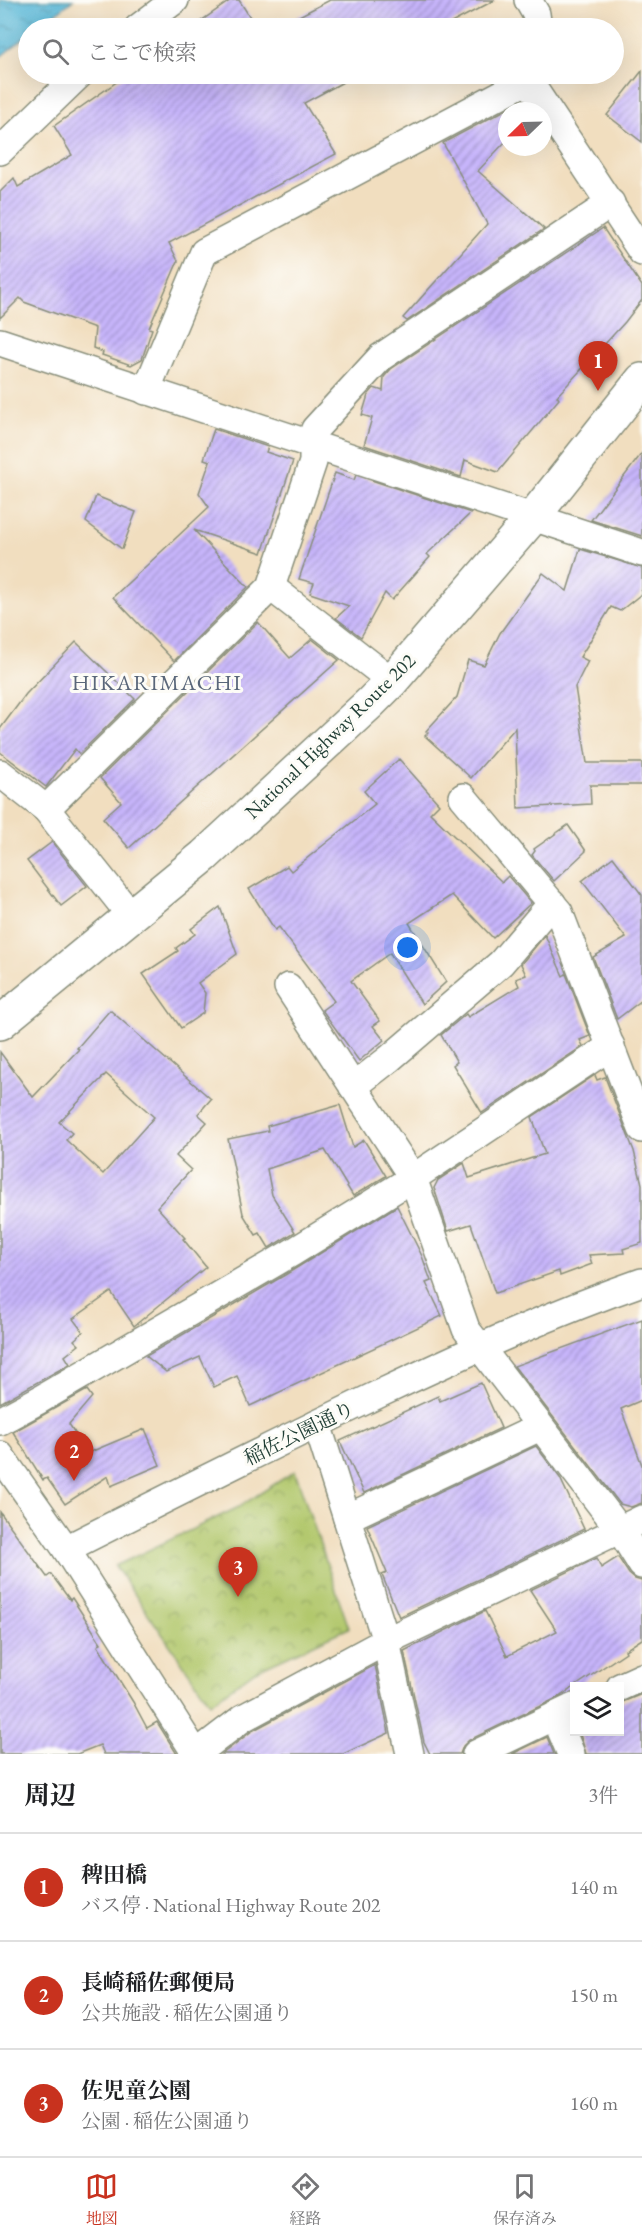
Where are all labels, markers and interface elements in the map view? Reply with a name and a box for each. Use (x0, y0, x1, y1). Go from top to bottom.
search box (18, 18, 624, 84)
icon: search (39, 35, 72, 68)
text: ここで検索 (87, 38, 197, 67)
north arrow (498, 102, 552, 156)
pin: 1 (578, 342, 618, 391)
street label: National Highway Route 202 (239, 647, 421, 824)
district label: HIKARIMACHI (72, 668, 242, 697)
your location (393, 933, 422, 962)
street label: 稲佐公園通り (239, 1395, 359, 1471)
pin: 2 (54, 1432, 94, 1481)
pin: 3 (218, 1548, 258, 1597)
map controls (570, 1682, 624, 1736)
button: layers (570, 1682, 624, 1736)
text: 周辺 (24, 1778, 76, 1812)
text: 3件 (588, 1782, 618, 1808)
text: 稗田橋 (81, 1860, 147, 1889)
text: 1 (38, 1874, 49, 1900)
text: 140 m (570, 1874, 618, 1900)
text: バス停 · National Highway Route 202 (81, 1892, 380, 1918)
text: 長崎稲佐郵便局 (81, 1968, 235, 1997)
text: 2 (38, 1982, 49, 2008)
text: 150 m (570, 1982, 618, 2008)
text: 公共施設 · 稲佐公園通り (81, 2000, 293, 2026)
text: 佐児童公園 (81, 2076, 191, 2105)
text: 3 (38, 2090, 49, 2116)
text: 160 m (570, 2090, 618, 2116)
text: 公園 · 稲佐公園通り (81, 2108, 253, 2134)
tab: 地図 (85, 2170, 118, 2229)
tab: 経路 (289, 2170, 322, 2229)
tab: 保存済み (493, 2170, 557, 2229)

